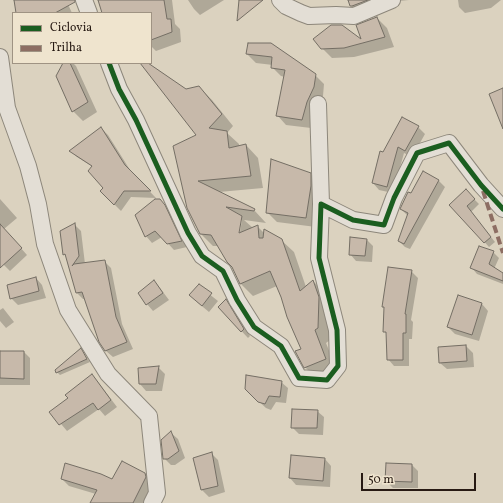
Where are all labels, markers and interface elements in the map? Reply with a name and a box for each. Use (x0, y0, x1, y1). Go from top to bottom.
legend (12, 12, 152, 64)
text: Ciclovia (50, 20, 92, 36)
text: Trilha (50, 40, 82, 56)
scale bar (363, 465, 478, 491)
text: 50 m (368, 472, 394, 488)

